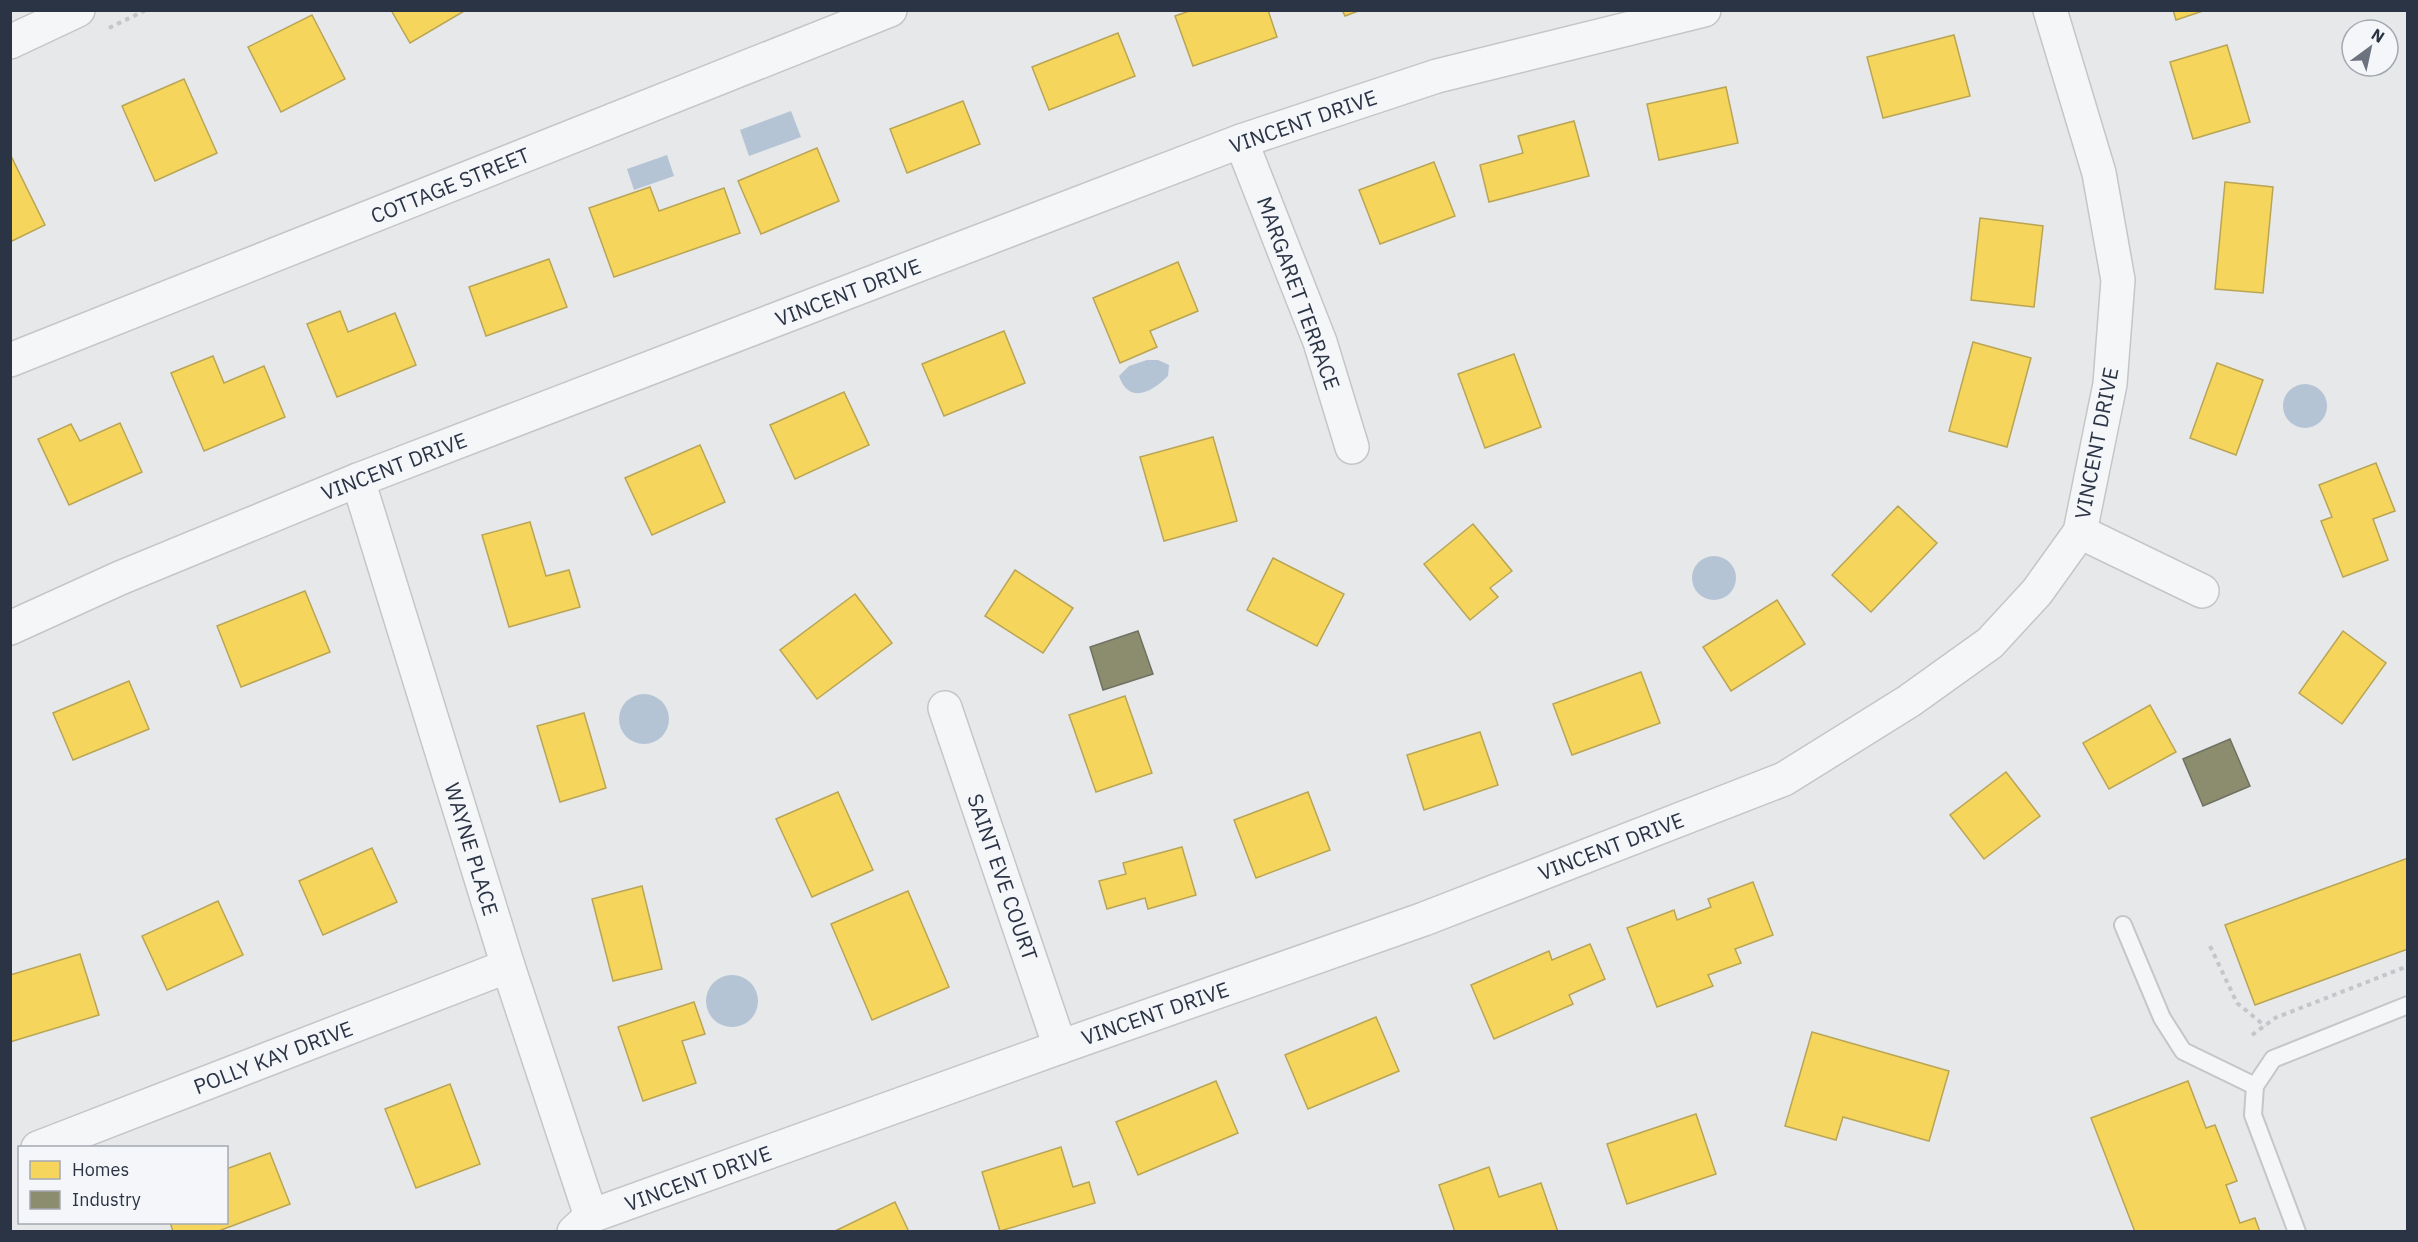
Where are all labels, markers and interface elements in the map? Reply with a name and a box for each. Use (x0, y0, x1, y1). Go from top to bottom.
north arrow (2340, 18, 2400, 78)
text: N (2368, 24, 2388, 47)
street label: VINCENT DRIVE (1226, 83, 1380, 159)
street label: COTTAGE STREET (366, 140, 534, 230)
street label: MARGARET TERRACE (1251, 192, 1347, 394)
street label: VINCENT DRIVE (771, 251, 925, 333)
street label: VINCENT DRIVE (2068, 365, 2124, 521)
street label: VINCENT DRIVE (317, 425, 471, 507)
street label: WAYNE PLACE (439, 779, 505, 919)
street label: SAINT EVE COURT (961, 790, 1045, 964)
street label: VINCENT DRIVE (1534, 805, 1688, 887)
street label: VINCENT DRIVE (1078, 975, 1232, 1051)
street label: POLLY KAY DRIVE (189, 1014, 357, 1100)
street label: VINCENT DRIVE (621, 1138, 775, 1218)
legend (18, 1146, 228, 1224)
text: Homes (72, 1158, 129, 1181)
text: Industry (72, 1188, 141, 1211)

